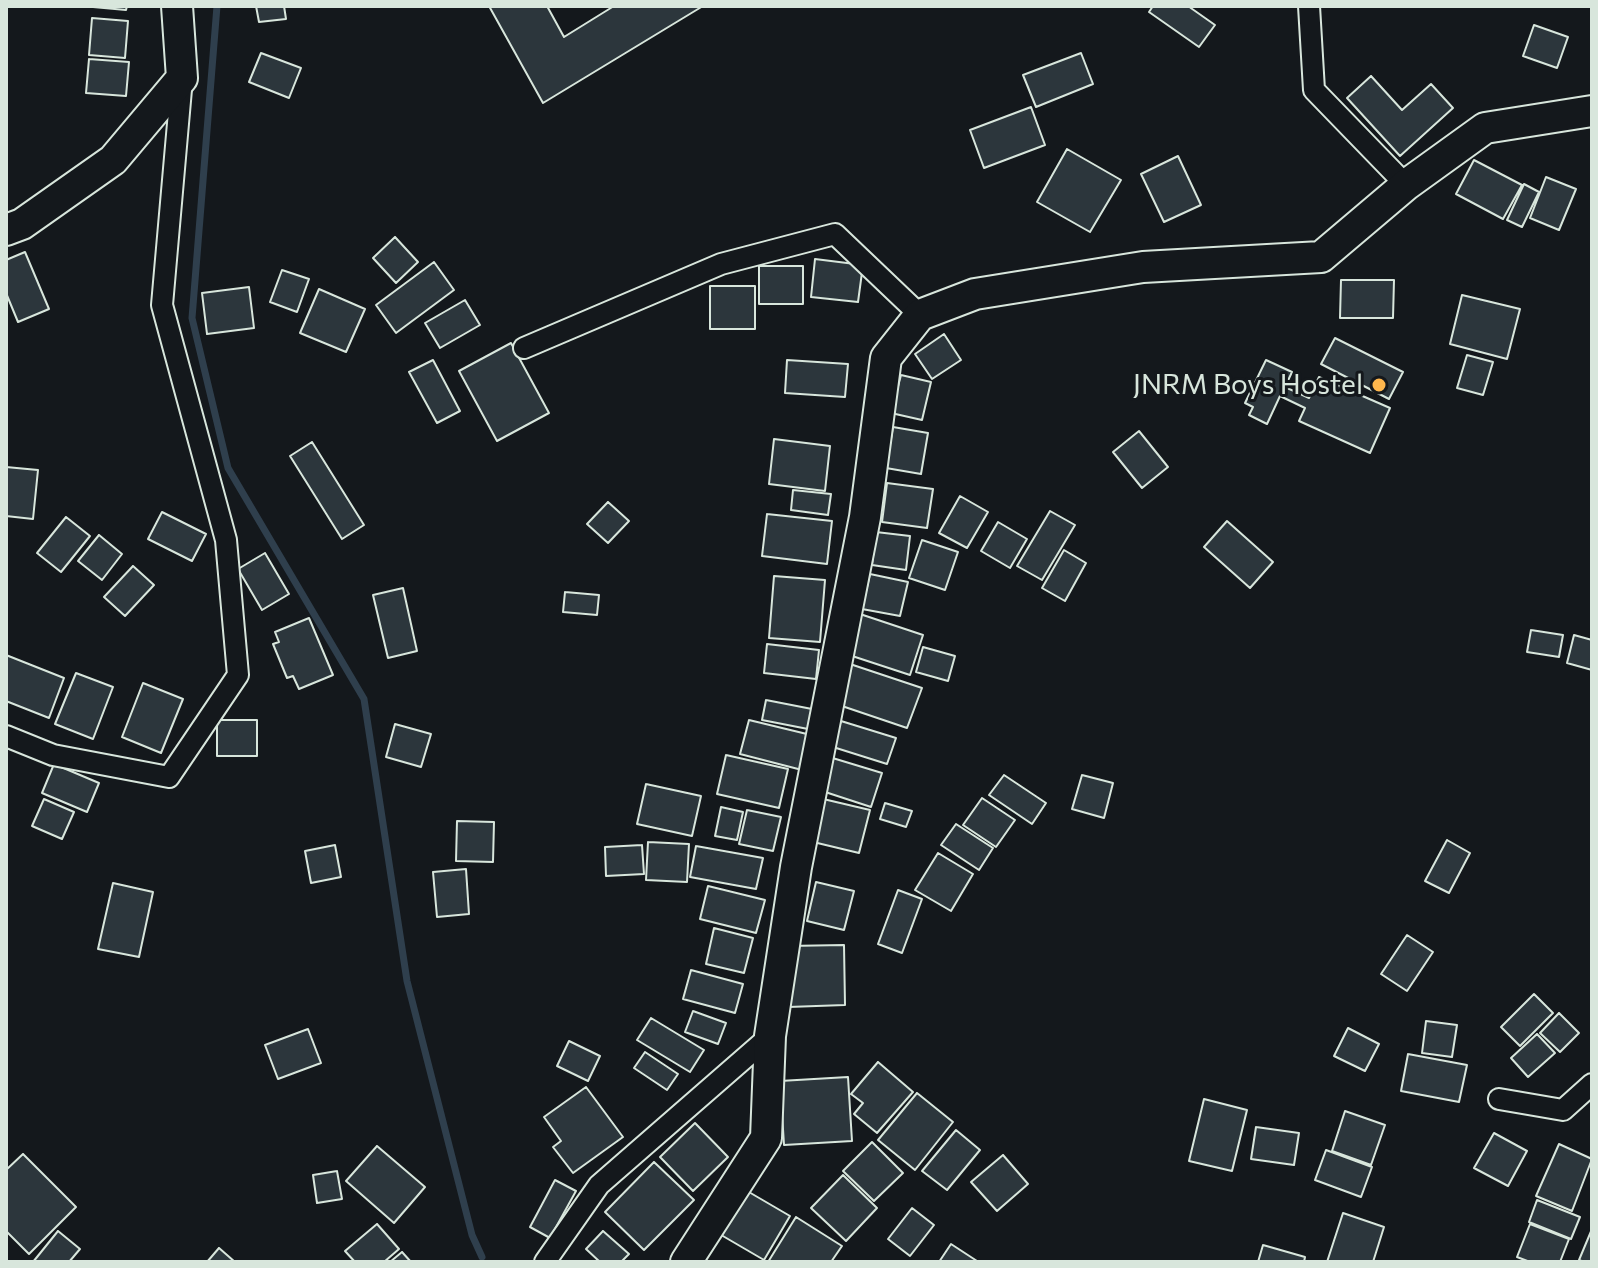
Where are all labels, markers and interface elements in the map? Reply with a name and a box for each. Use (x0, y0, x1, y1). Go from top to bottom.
place label: JNRM Boys Hostel (1133, 368, 1363, 402)
marker: JNRM Boys Hostel (1370, 376, 1388, 394)

